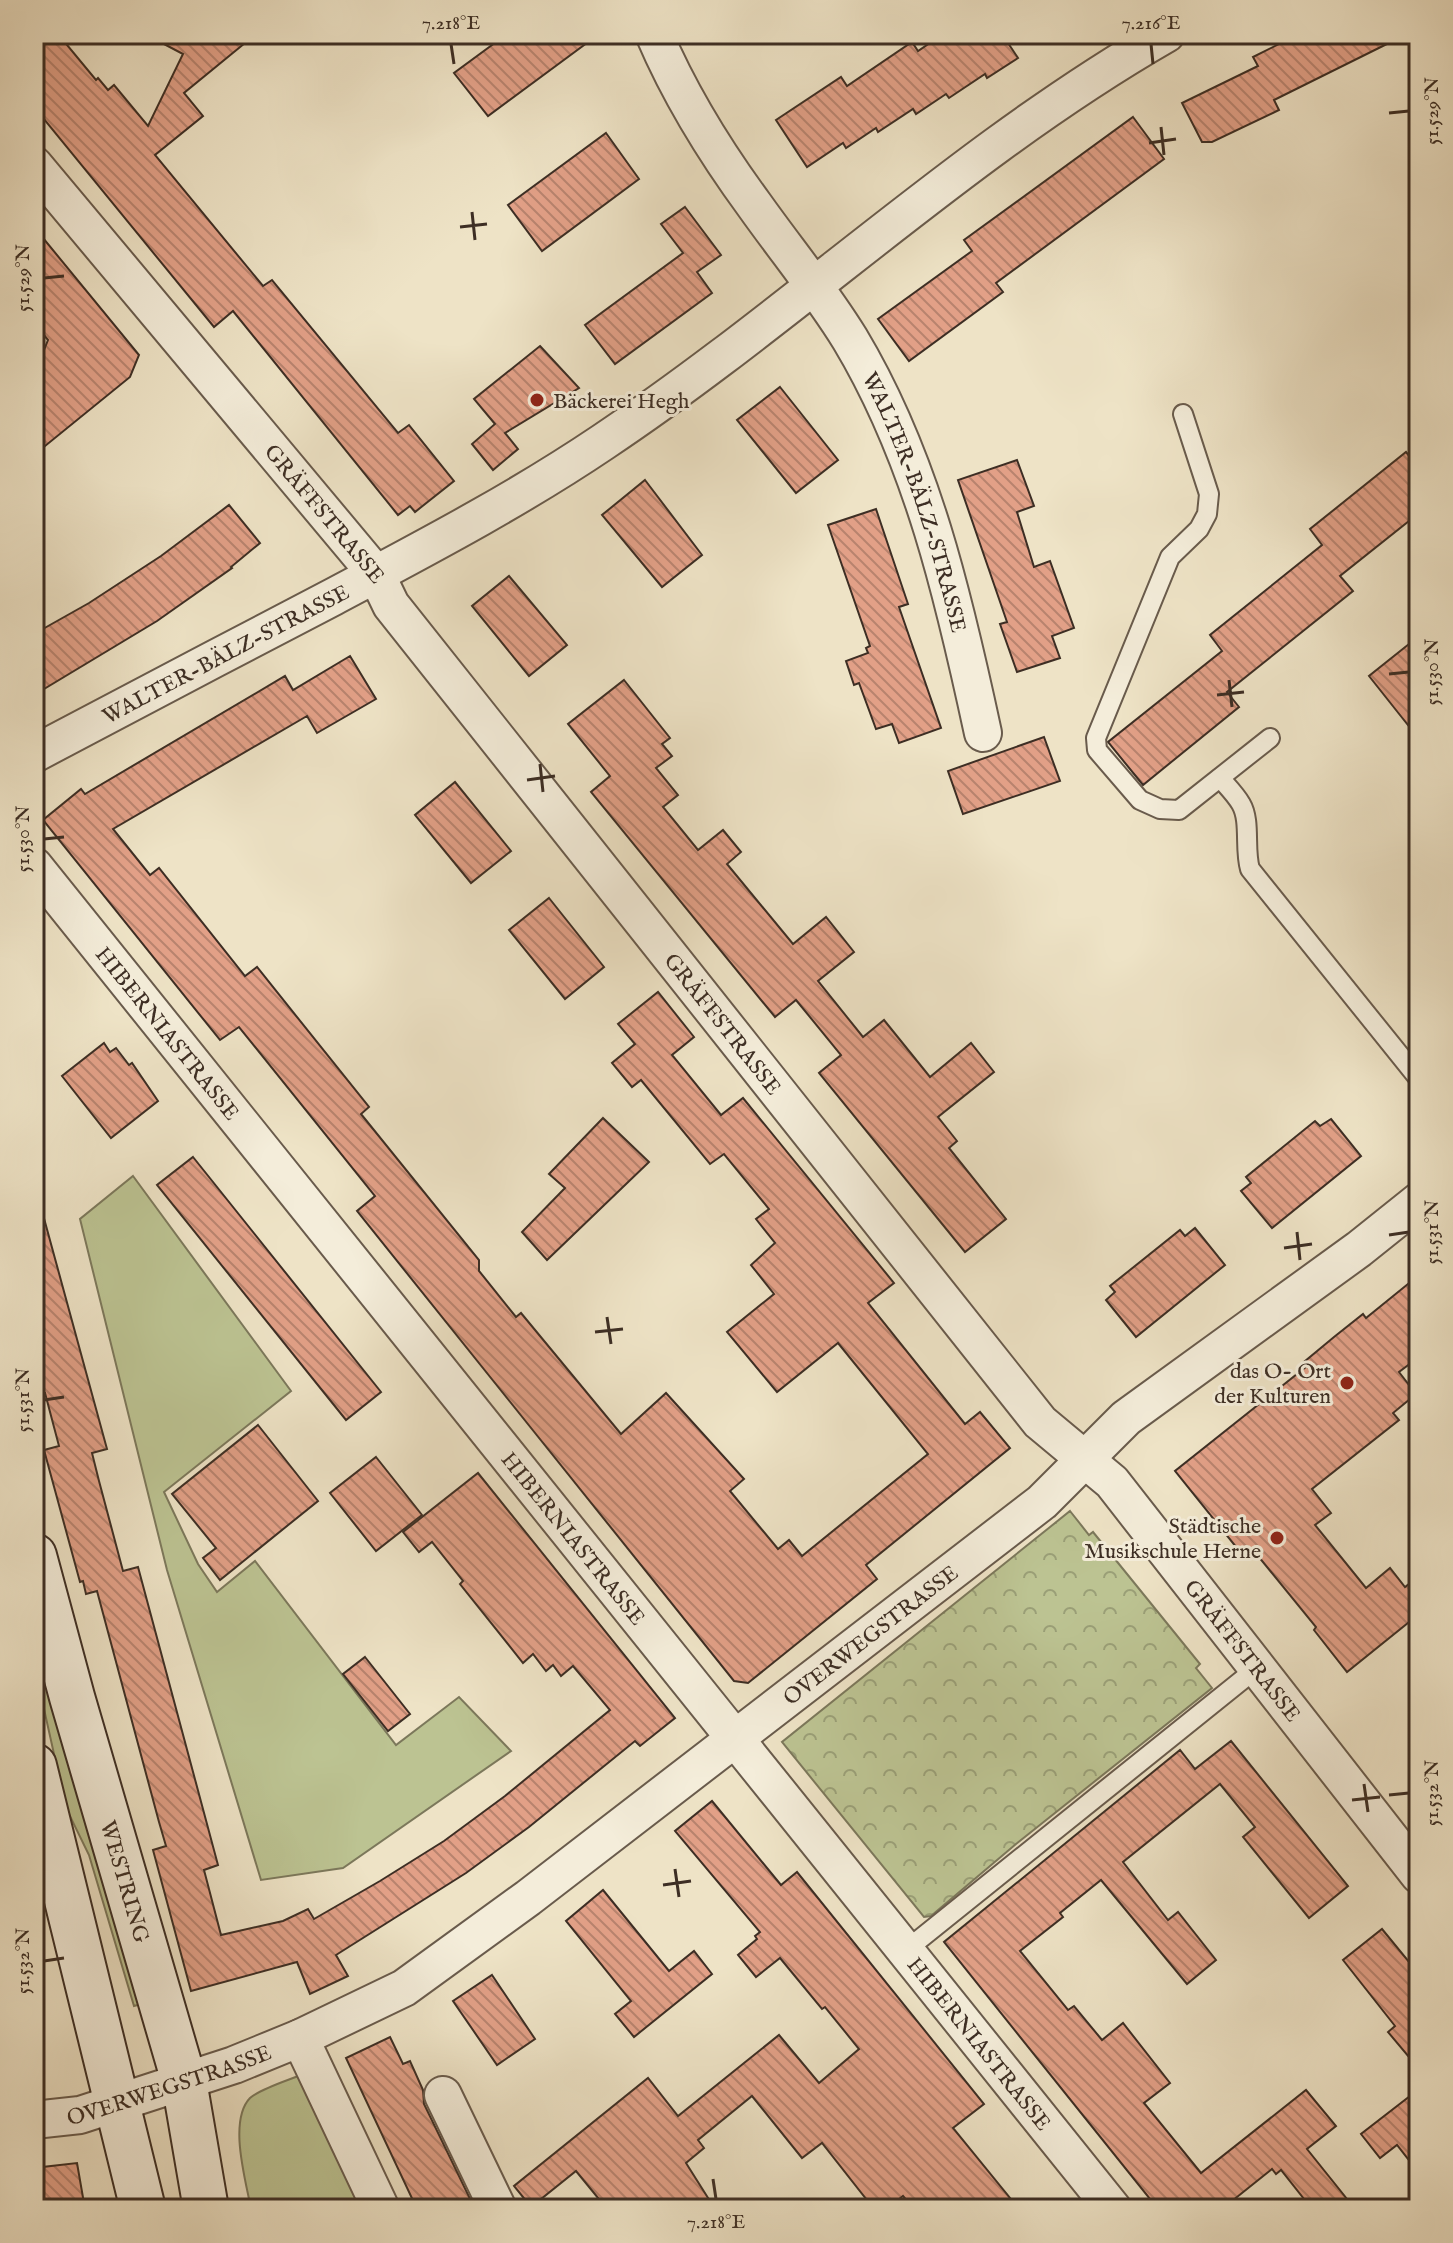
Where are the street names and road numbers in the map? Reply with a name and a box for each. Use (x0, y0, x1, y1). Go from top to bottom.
street label: WALTER-BÄLZ-STRASSE (855, 368, 972, 636)
street label: GRÄFFSTRASSE (257, 439, 390, 590)
street label: WALTER-BÄLZ-STRASSE (98, 579, 355, 731)
street label: HIBERNIASTRASSE (88, 942, 245, 1127)
street label: GRÄFFSTRASSE (657, 948, 787, 1101)
street label: HIBERNIASTRASSE (494, 1447, 651, 1632)
street label: OVERWEGSTRASSE (778, 1560, 965, 1712)
street label: GRÄFFSTRASSE (1177, 1574, 1306, 1728)
street label: WESTRING (93, 1818, 155, 1947)
street label: HIBERNIASTRASSE (900, 1952, 1056, 2137)
street label: OVERWEGSTRASSE (66, 2039, 276, 2132)

